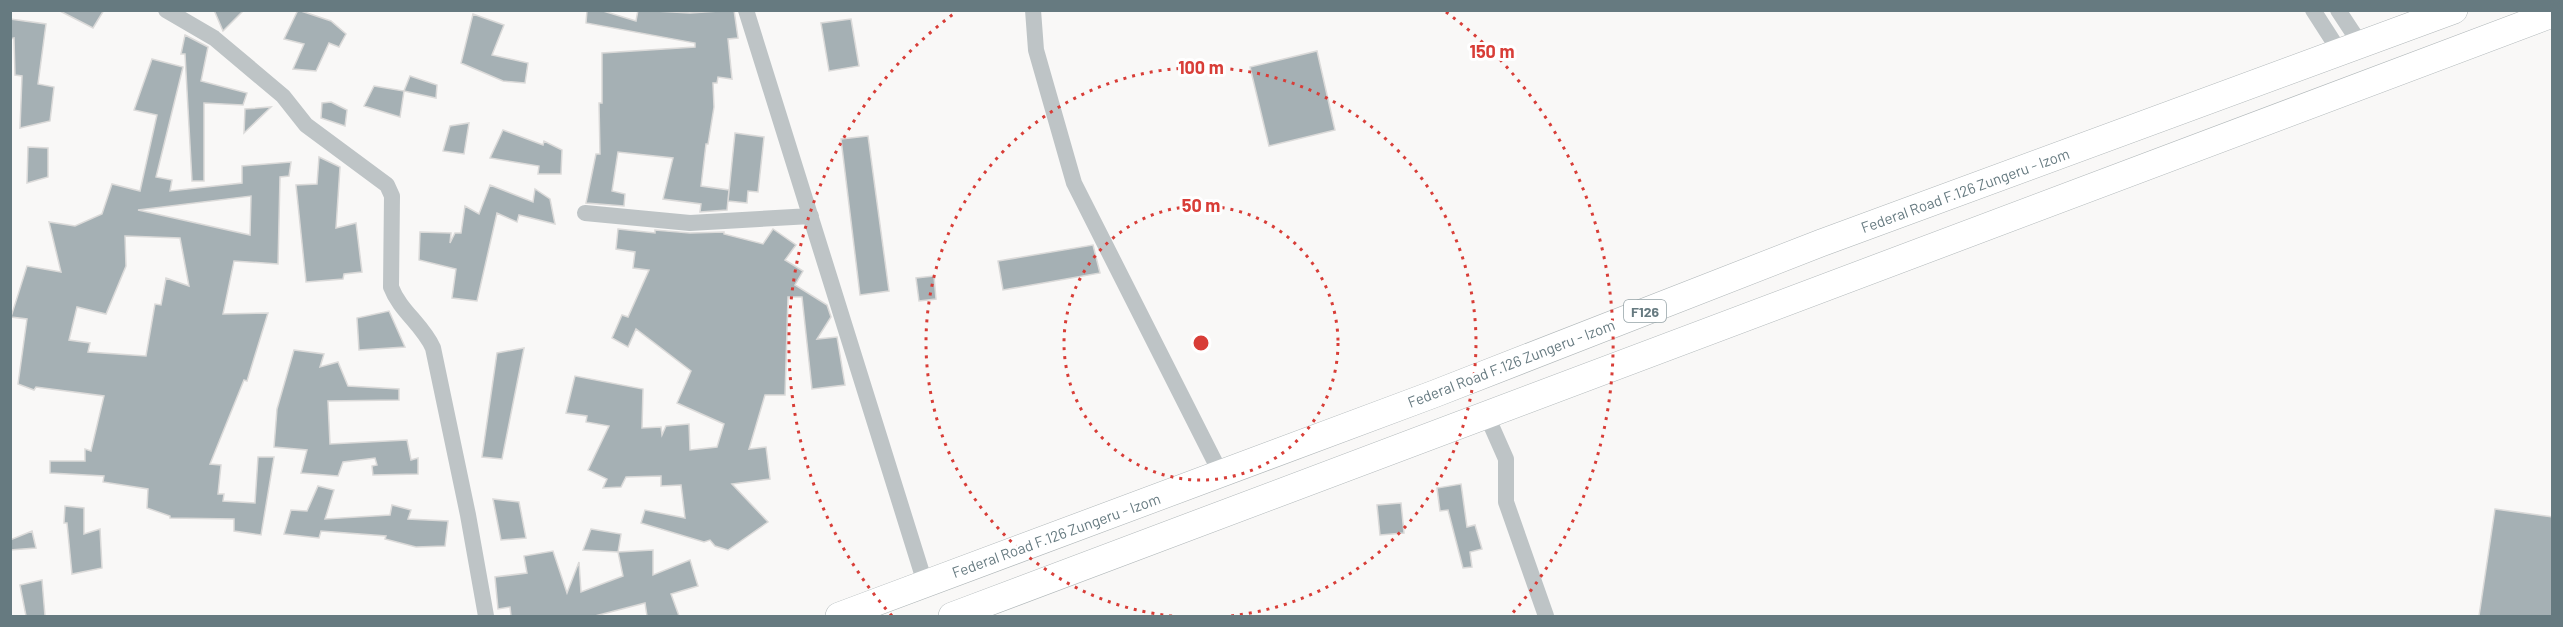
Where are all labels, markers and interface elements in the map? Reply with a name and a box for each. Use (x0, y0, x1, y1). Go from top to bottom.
text: 150 m (1470, 40, 1514, 62)
text: 100 m (1178, 56, 1224, 78)
street label: Federal Road F.126 Zungeru - Izom (1858, 144, 2072, 236)
text: 50 m (1182, 194, 1220, 216)
road number: F126 (1624, 300, 1666, 322)
street label: Federal Road F.126 Zungeru - Izom (1405, 315, 1617, 411)
centre of rings (1191, 333, 1211, 353)
street label: Federal Road F.126 Zungeru - Izom (949, 489, 1163, 581)

